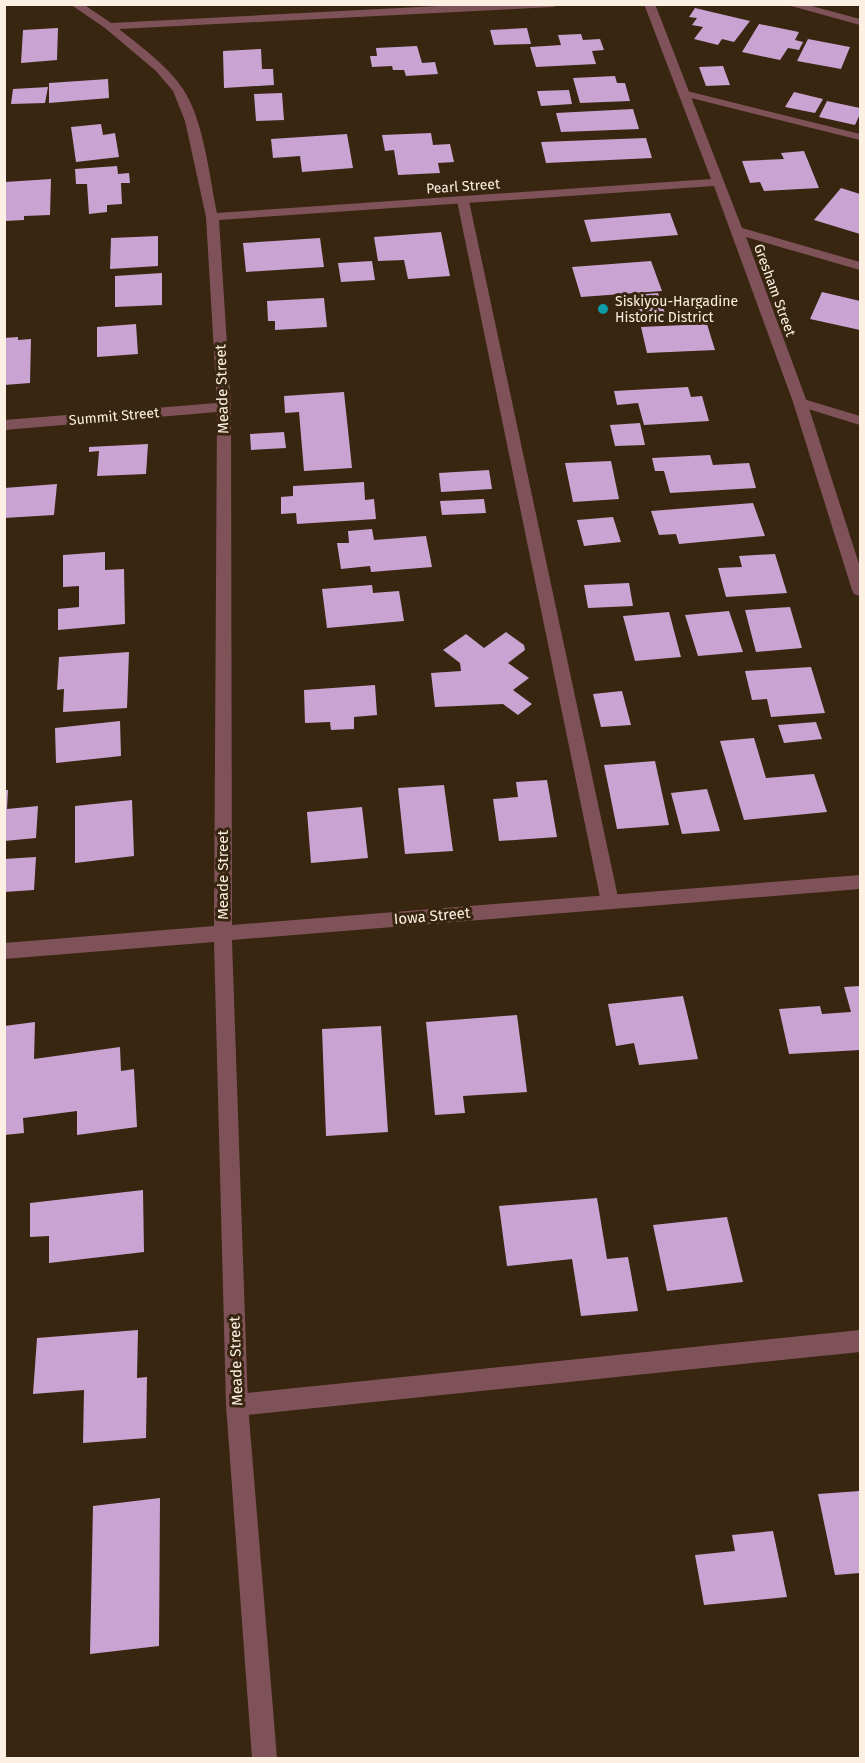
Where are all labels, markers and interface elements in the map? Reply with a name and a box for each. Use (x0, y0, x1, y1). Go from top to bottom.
street label: Pearl Street (426, 175, 501, 198)
street label: Gresham Street (750, 241, 800, 340)
place label: Siskiyou-Hargadine Historic District (615, 293, 738, 326)
marker: Siskiyou-Hargadine Historic District (596, 302, 610, 316)
street label: Meade Street (211, 343, 233, 434)
street label: Summit Street (68, 404, 161, 429)
street label: Meade Street (214, 830, 232, 920)
street label: Iowa Street (393, 904, 472, 928)
street label: Meade Street (225, 1315, 247, 1406)

